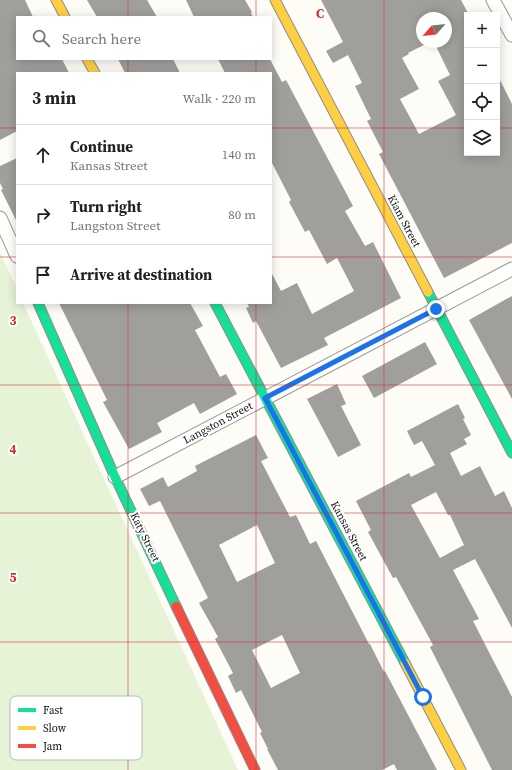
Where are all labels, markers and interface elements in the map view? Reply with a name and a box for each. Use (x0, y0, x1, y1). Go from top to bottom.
text: C (316, 5, 324, 22)
north arrow (416, 12, 452, 48)
map controls (464, 12, 500, 156)
button: + (464, 12, 500, 48)
search box (16, 16, 272, 60)
icon: search (30, 27, 52, 49)
text: Search here (62, 28, 141, 49)
button: − (464, 48, 500, 84)
button: locate (464, 84, 500, 120)
text: 3 min (32, 86, 76, 110)
text: Walk · 220 m (183, 90, 256, 107)
button: layers (464, 120, 500, 156)
text: Continue (70, 136, 133, 157)
icon: ahead (32, 144, 54, 166)
text: 140 m (222, 146, 256, 163)
text: Kansas Street (70, 157, 148, 174)
street label: Kiam Street (384, 192, 424, 250)
text: Turn right (70, 196, 142, 217)
icon: right (32, 204, 54, 226)
text: 80 m (228, 206, 256, 223)
text: Langston Street (70, 217, 160, 234)
icon: arrive (32, 264, 54, 286)
text: Arrive at destination (70, 264, 212, 285)
route end (427, 300, 445, 318)
text: 3 (9, 312, 17, 329)
street label: Langston Street (181, 398, 256, 448)
text: 4 (9, 441, 17, 458)
street label: Kansas Street (327, 499, 371, 564)
street label: Katy Street (127, 510, 164, 565)
text: 5 (9, 569, 17, 586)
route start (414, 688, 432, 706)
legend (10, 696, 142, 760)
text: Fast (43, 703, 63, 718)
text: Slow (43, 721, 67, 736)
text: Jam (42, 739, 62, 754)

